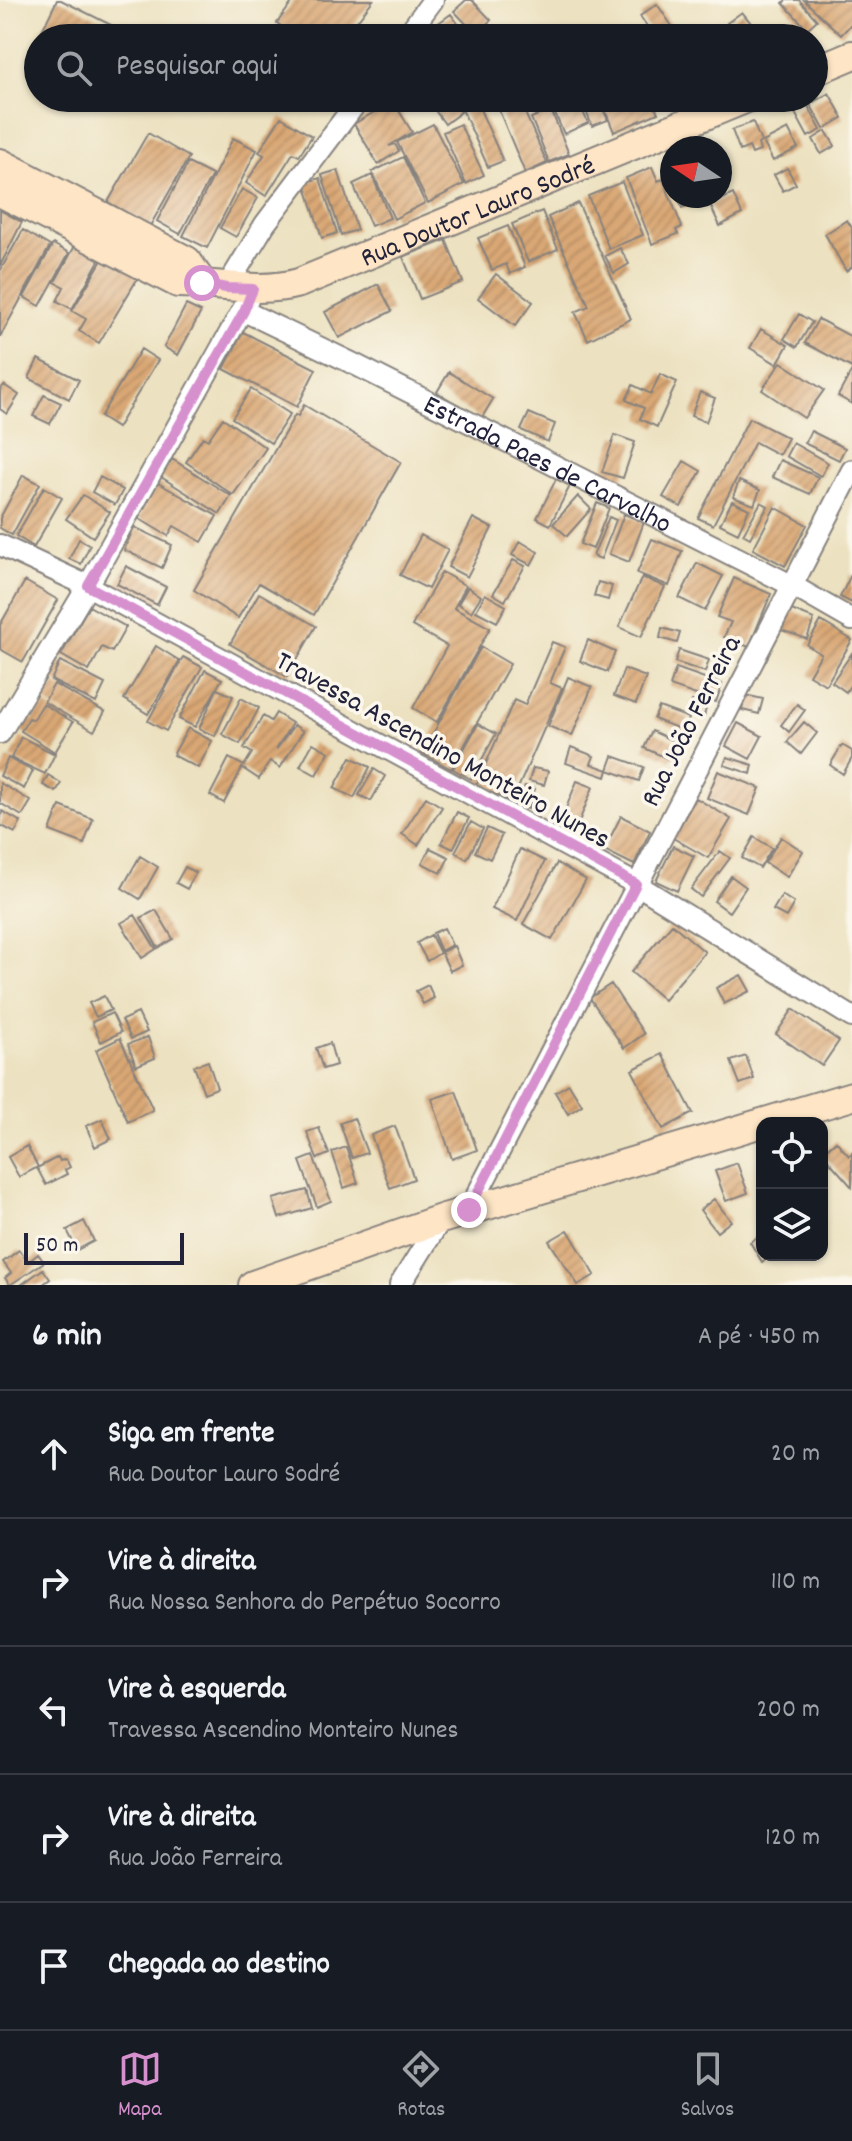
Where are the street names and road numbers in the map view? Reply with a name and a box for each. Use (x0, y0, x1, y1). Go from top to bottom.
street label: Rua Doutor Lauro Sodré (356, 148, 602, 280)
street label: Estrada Paes de Carvalho (415, 387, 677, 546)
street label: Rua João Ferreira (633, 629, 754, 815)
street label: Travessa Ascendino Monteiro Nunes (267, 643, 616, 861)

